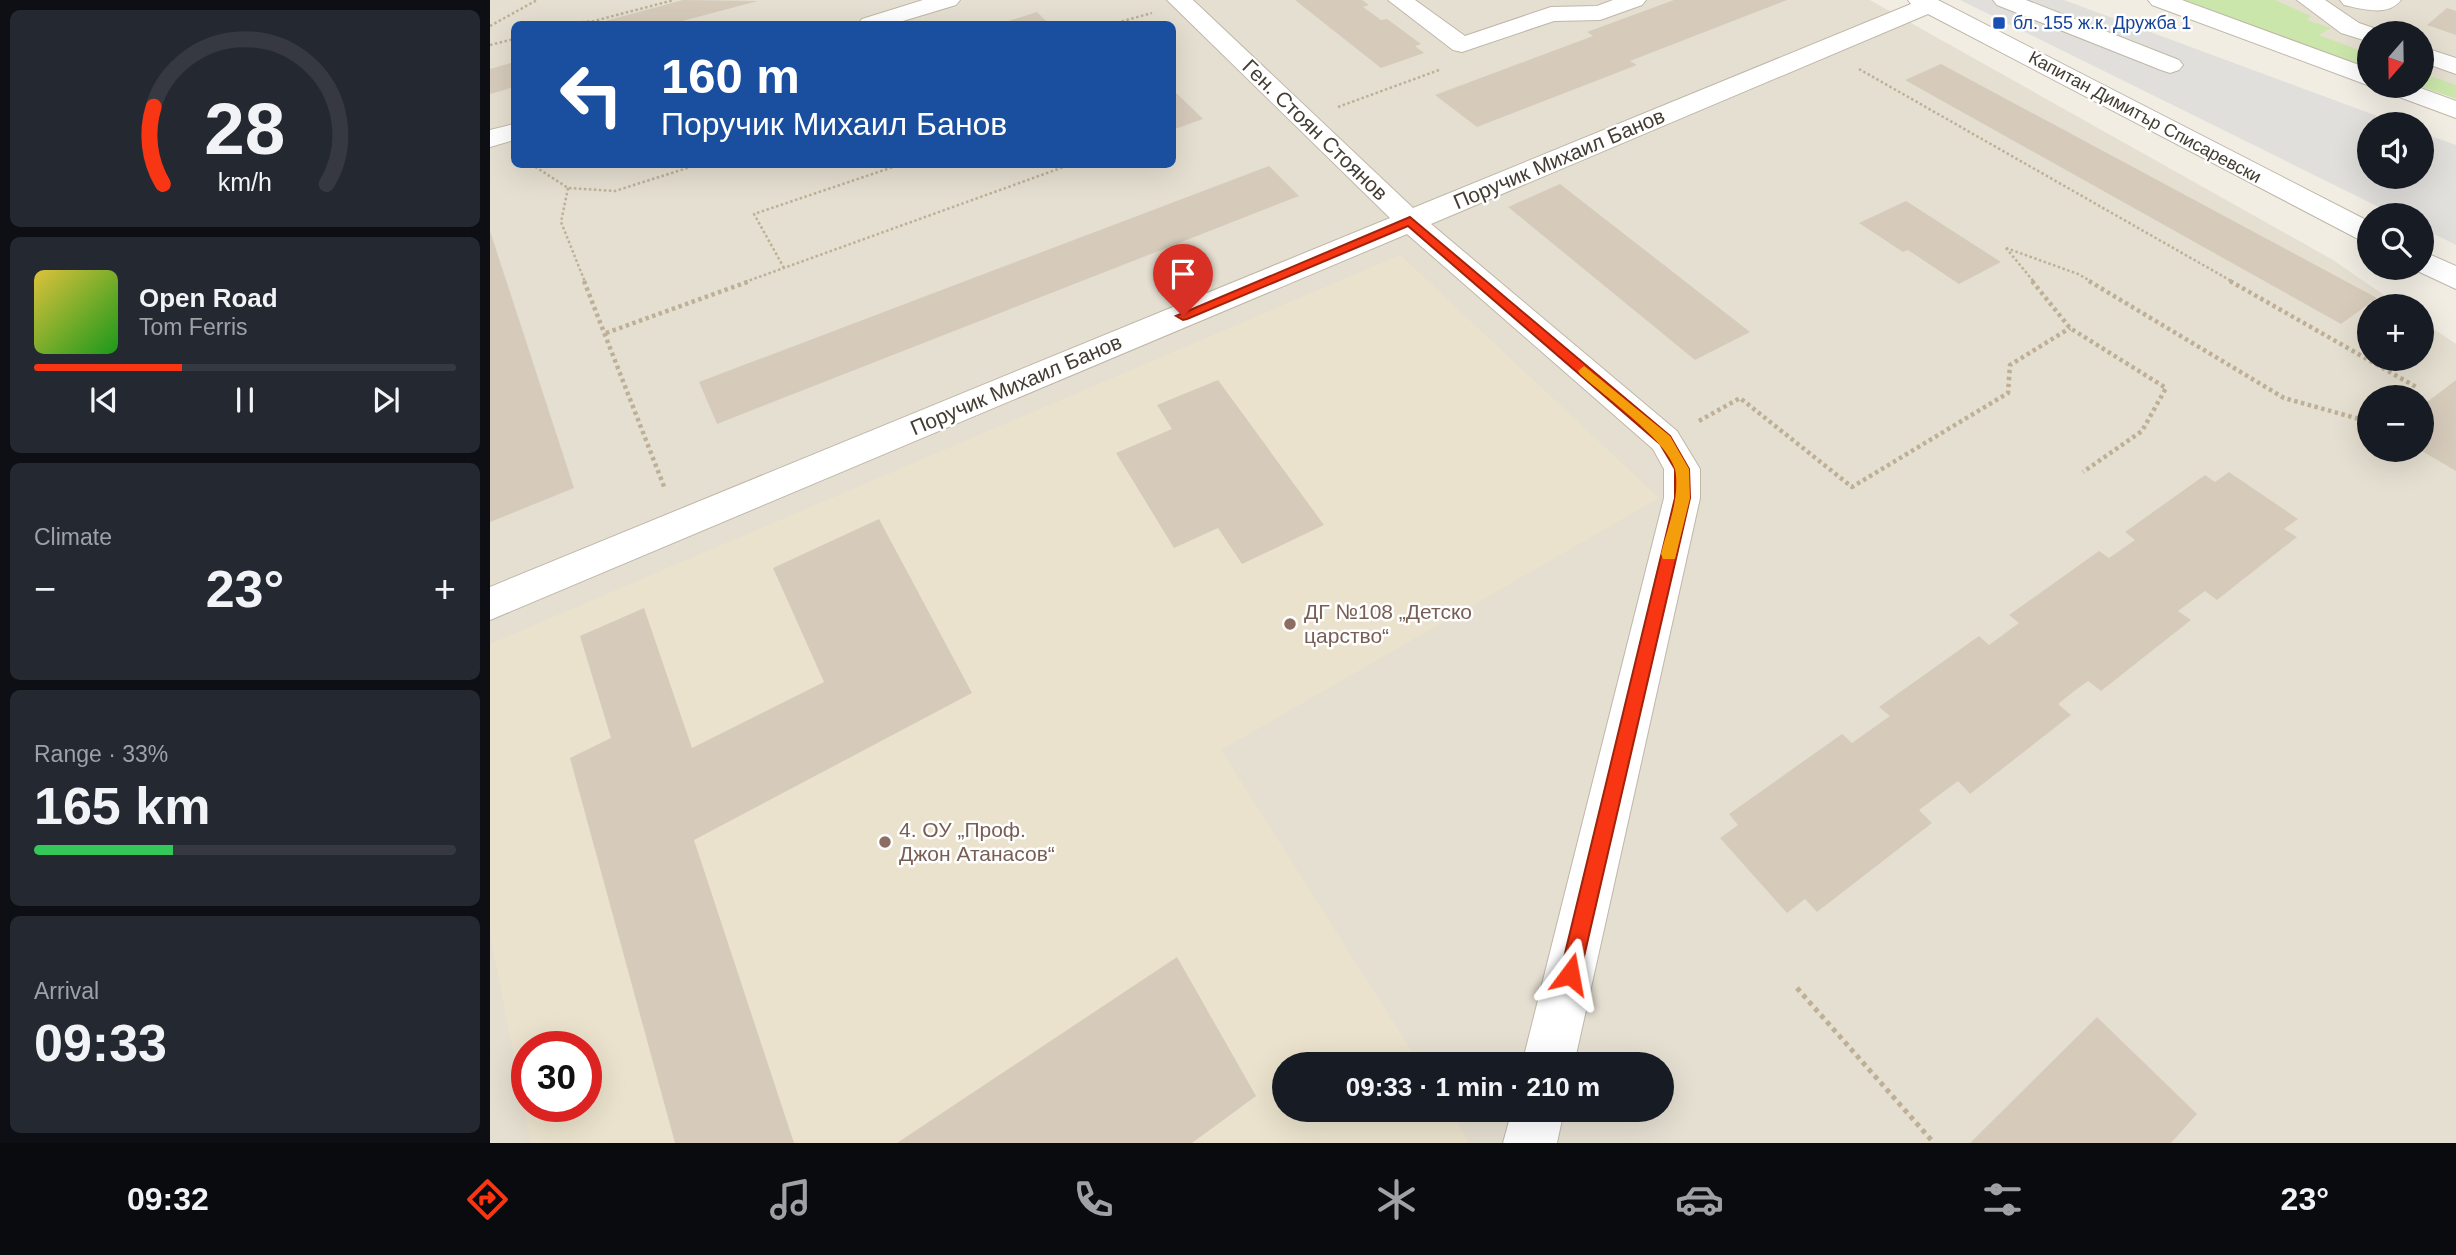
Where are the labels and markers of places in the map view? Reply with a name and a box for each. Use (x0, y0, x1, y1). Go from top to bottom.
place label: бл. 155 ж.к. Дружба 1 (2013, 13, 2191, 33)
marker: бл. 155 ж.к. Дружба 1 (1991, 15, 2007, 31)
pin (1153, 244, 1213, 316)
place label: ДГ №108 „Детско царство“ (1304, 600, 1472, 647)
marker: ДГ №108 „Детско царство“ (1282, 616, 1298, 632)
place label: 4. ОУ „Проф. Джон Атанасов“ (899, 818, 1055, 865)
marker: 4. ОУ „Проф. Джон Атанасов“ (877, 834, 893, 850)

